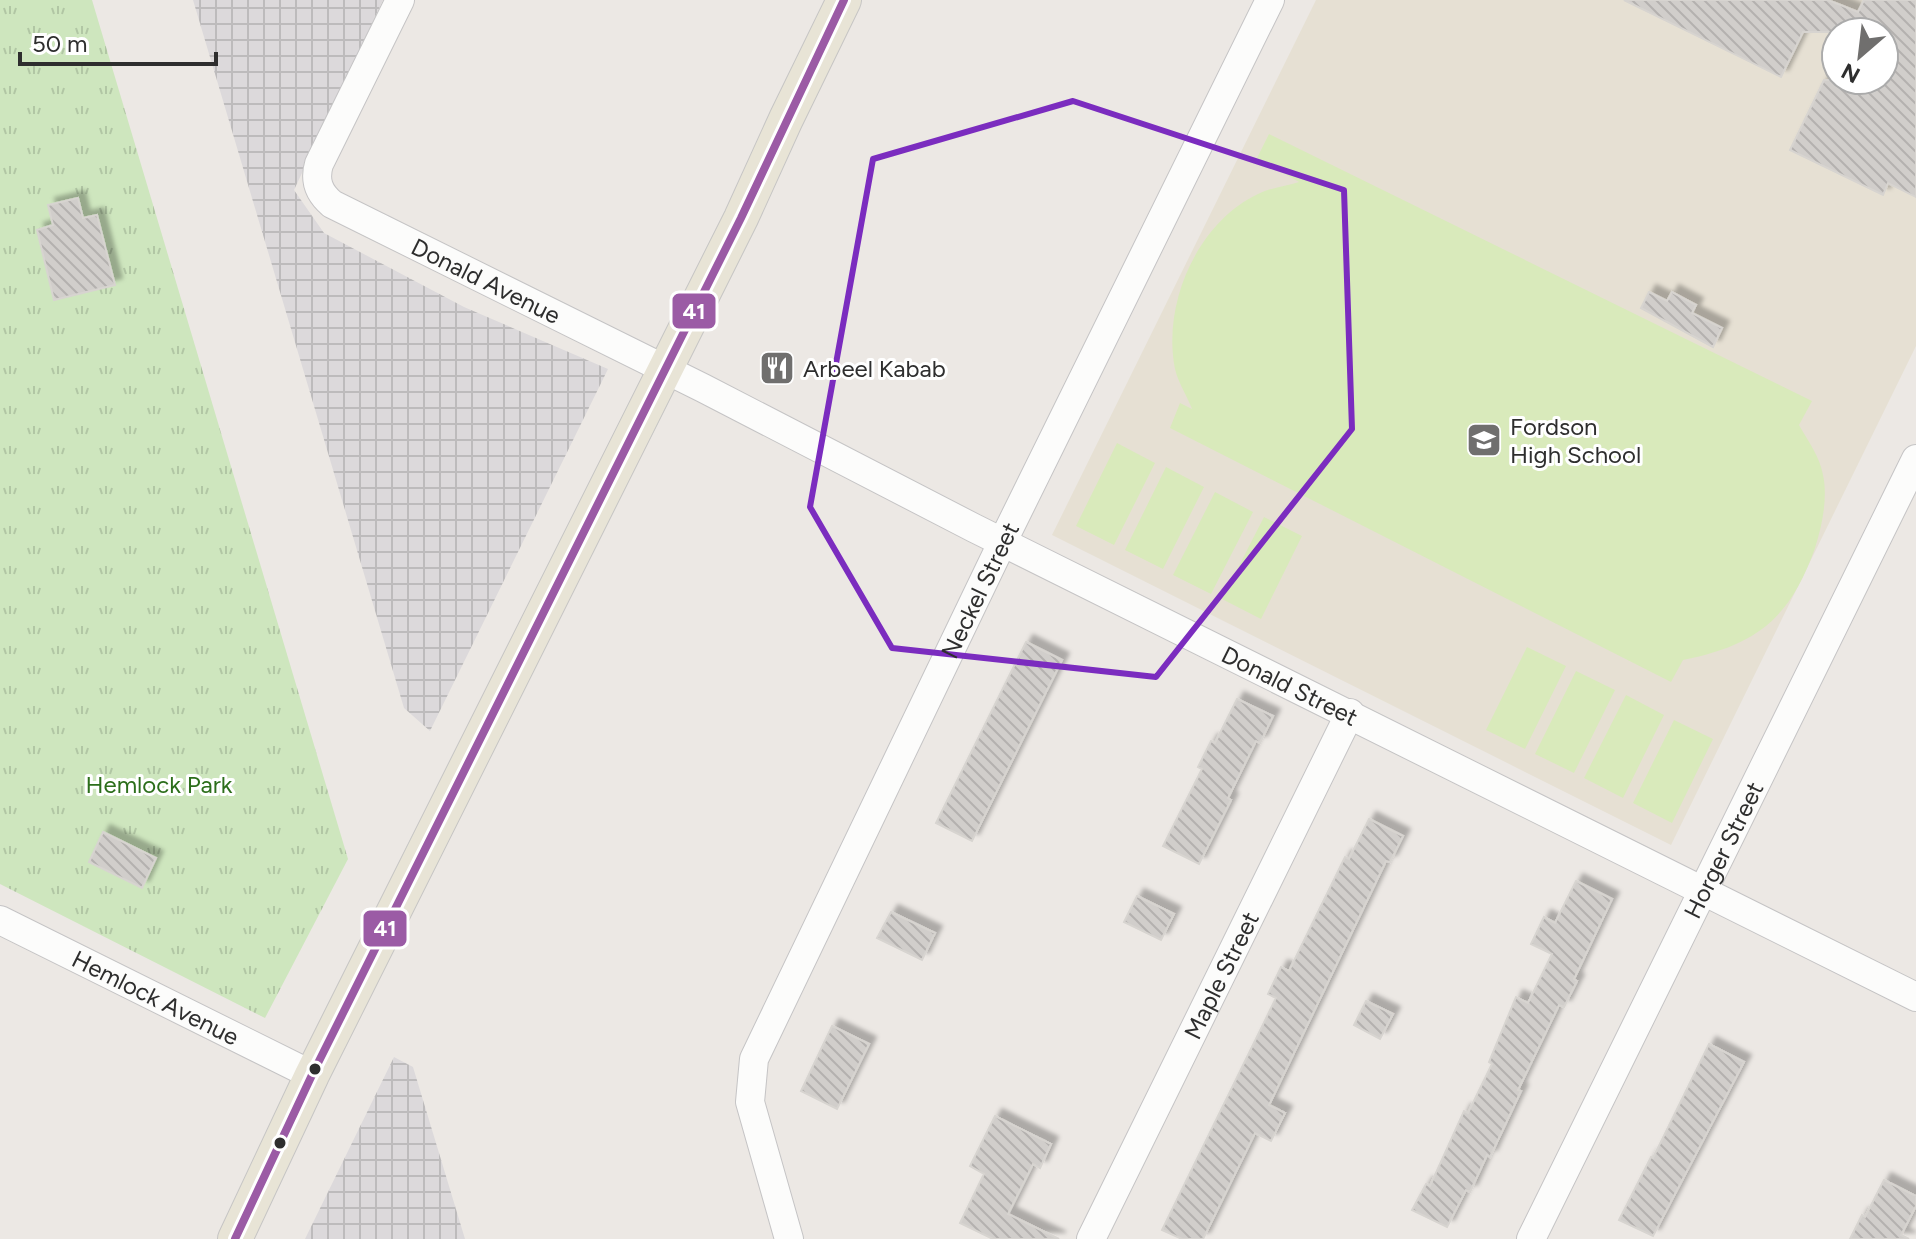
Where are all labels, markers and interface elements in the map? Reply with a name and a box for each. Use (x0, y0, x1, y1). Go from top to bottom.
scale bar (20, 16, 216, 66)
north arrow (1820, 16, 1900, 96)
text: 50 m (32, 29, 88, 58)
text: N (1837, 57, 1865, 89)
street label: Donald Avenue (407, 231, 565, 330)
line badge: 41 (671, 292, 717, 330)
text: 41 (682, 298, 706, 325)
restaurant icon: Arbeel Kabab (758, 349, 796, 387)
place label: Arbeel Kabab (803, 354, 946, 383)
place label: Fordson High School (1510, 412, 1641, 469)
school or university icon: Fordson High School (1465, 421, 1503, 459)
street label: Neckel Street (934, 517, 1025, 663)
street label: Donald Street (1217, 639, 1363, 731)
park label: Hemlock Park (86, 770, 233, 799)
street label: Horger Street (1677, 777, 1769, 923)
street label: Maple Street (1177, 907, 1264, 1044)
line badge: 41 (362, 909, 408, 948)
text: 41 (373, 915, 397, 942)
street label: Hemlock Avenue (68, 944, 244, 1051)
unlabelled marker (307, 1061, 323, 1077)
unlabelled marker (272, 1135, 288, 1151)

